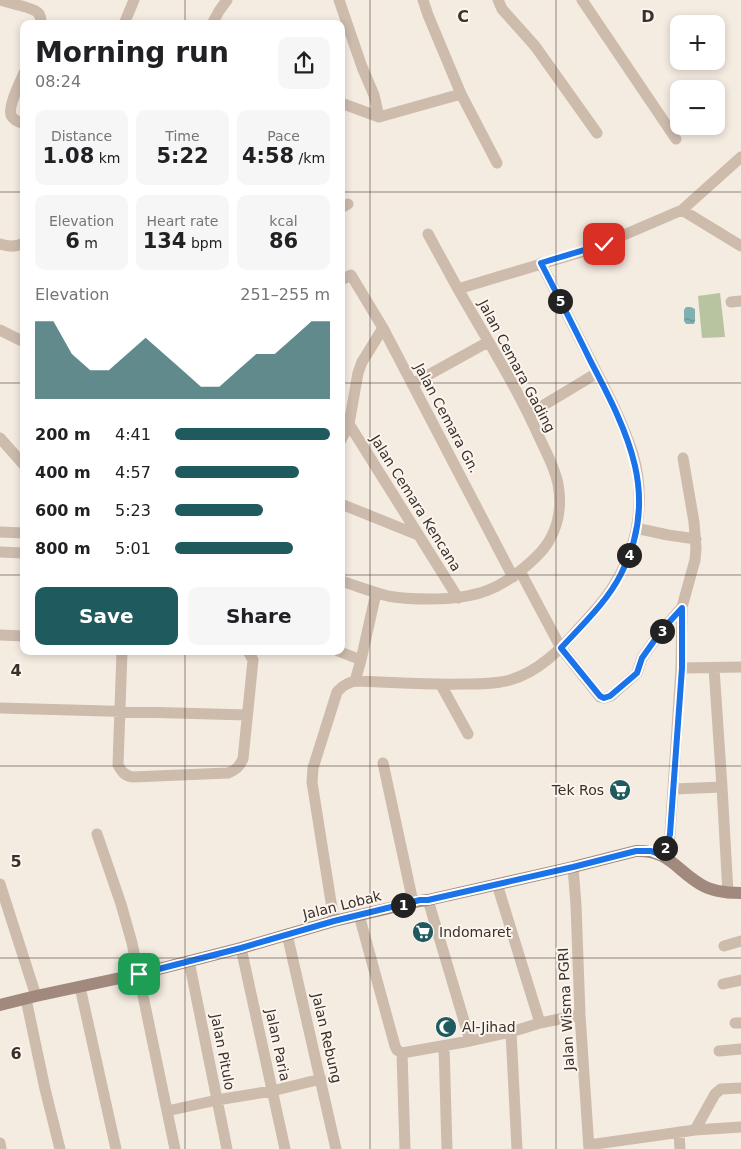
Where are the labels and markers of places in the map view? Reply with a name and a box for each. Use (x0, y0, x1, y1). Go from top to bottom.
pin (583, 223, 625, 265)
pin: 5 (548, 288, 572, 314)
pin: 4 (616, 542, 642, 568)
pin: 3 (650, 618, 674, 644)
supermarket icon: Tek Ros (608, 778, 632, 802)
place label: Tek Ros (551, 782, 604, 798)
pin: 2 (652, 836, 678, 860)
pin: 1 (390, 892, 416, 918)
supermarket icon: Indomaret (411, 920, 435, 944)
place label: Indomaret (439, 924, 512, 940)
pin (118, 953, 160, 995)
mosque icon: Al-Jihad (434, 1015, 458, 1039)
place label: Al-Jihad (462, 1019, 516, 1035)

